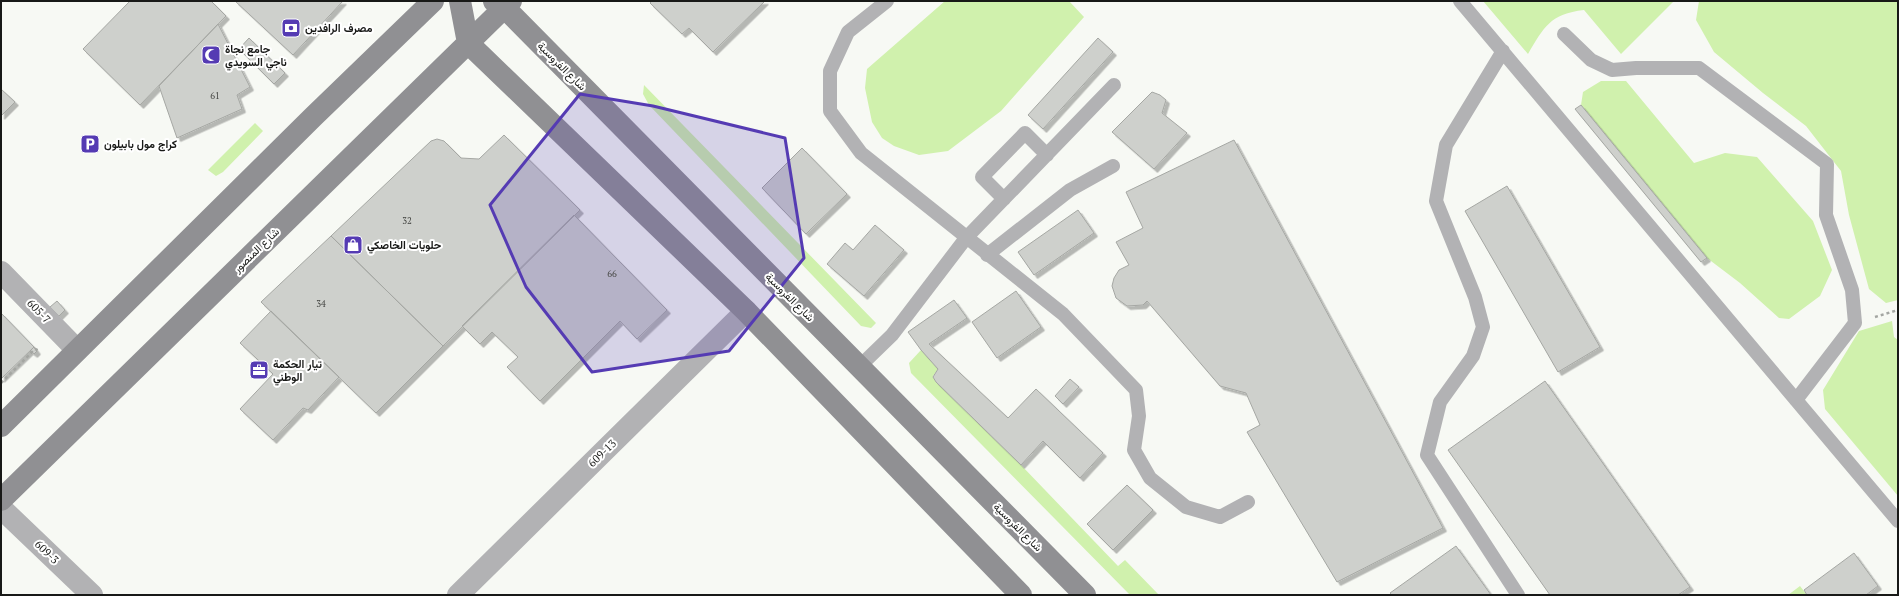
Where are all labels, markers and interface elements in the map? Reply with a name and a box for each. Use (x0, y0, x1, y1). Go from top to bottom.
bank icon: مصرف الرافدين (280, 17, 302, 39)
place label: مصرف الرافدين (305, 21, 372, 35)
street label: شارع الفروسية (534, 39, 590, 94)
place label: جامع نجاة ناجي السويدي (225, 42, 287, 71)
mosque icon: جامع نجاة ناجي السويدي (200, 44, 222, 66)
house number: 61 (210, 90, 220, 102)
parking icon: كراج مول بابيلون (79, 133, 101, 155)
place label: كراج مول بابيلون (104, 137, 177, 152)
house number: 32 (402, 215, 412, 227)
street label: شارع المنصور (229, 224, 283, 277)
shop icon: حلويات الخاصكي (342, 234, 364, 256)
place label: حلويات الخاصكي (367, 238, 442, 254)
house number: 66 (607, 268, 617, 280)
street label: شارع الفروسية (762, 270, 818, 325)
street label: 605-7 (24, 296, 54, 326)
house number: 34 (316, 298, 326, 310)
place label: تيار الحكمة الوطني (273, 357, 322, 386)
office icon: تيار الحكمة الوطني (248, 359, 270, 381)
street label: 609-13 (585, 436, 619, 470)
street label: شارع الفروسية (990, 500, 1046, 555)
street label: 609-3 (32, 537, 62, 567)

